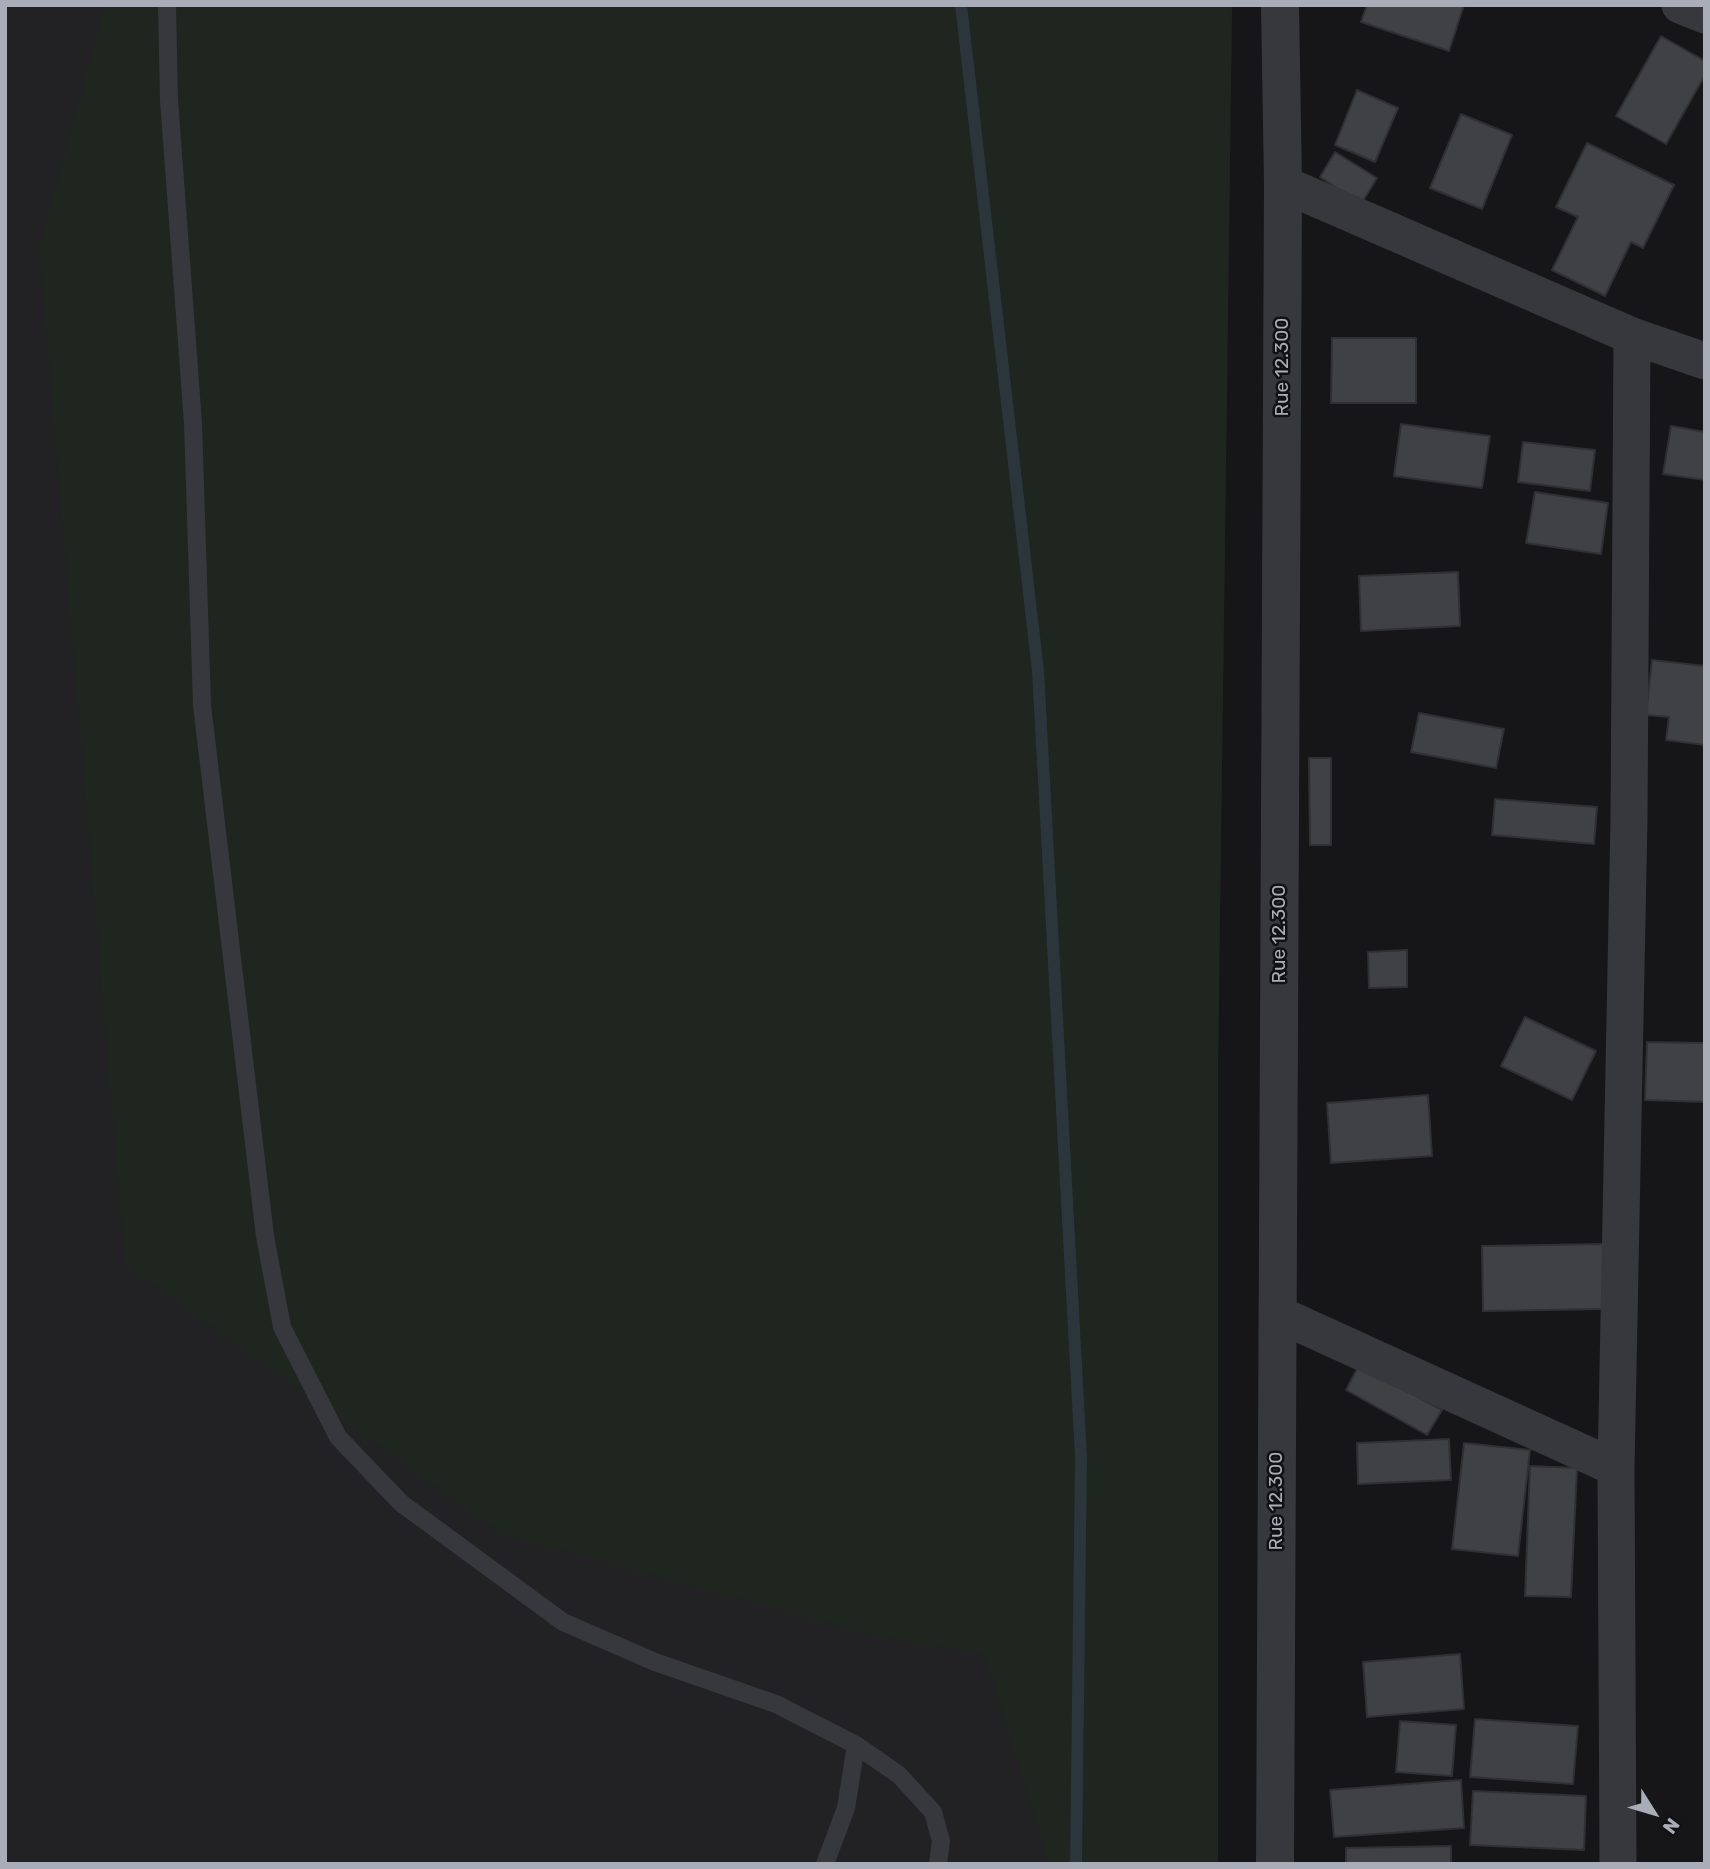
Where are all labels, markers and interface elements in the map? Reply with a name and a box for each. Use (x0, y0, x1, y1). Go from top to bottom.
street label: Rue 12.300 (1272, 318, 1294, 416)
street label: Rue 12.300 (1269, 885, 1291, 983)
street label: Rue 12.300 (1266, 1452, 1288, 1550)
north arrow (1619, 1778, 1689, 1848)
text: N (1658, 1814, 1684, 1838)

